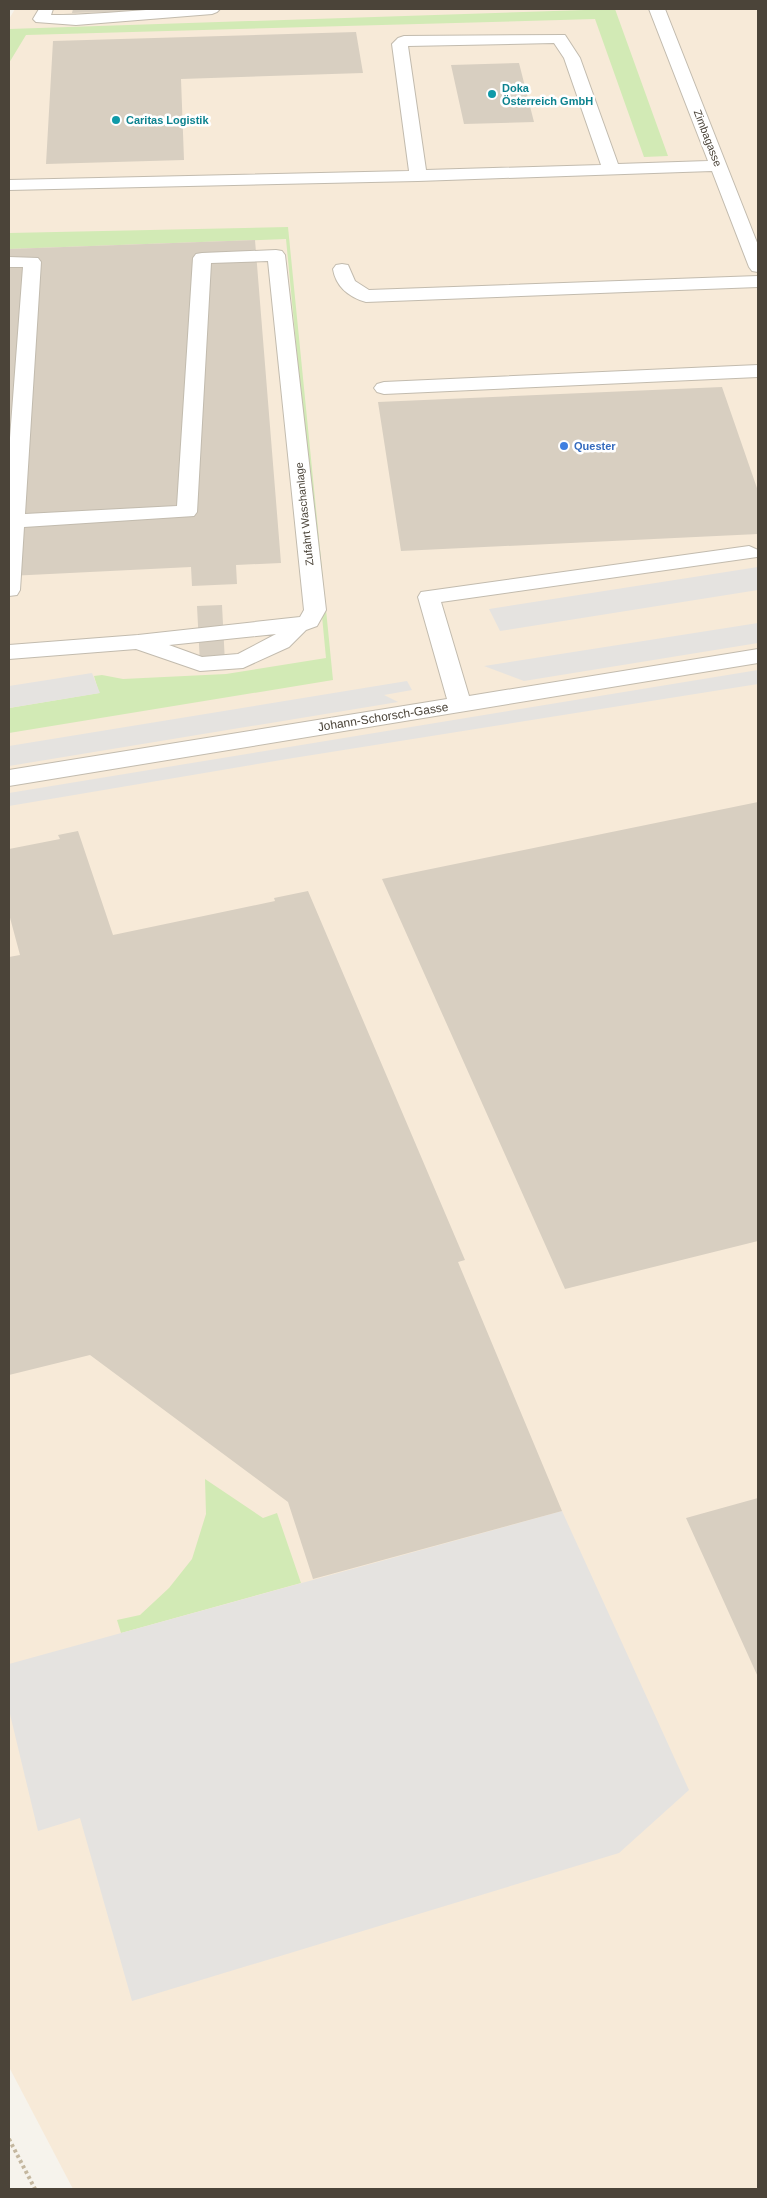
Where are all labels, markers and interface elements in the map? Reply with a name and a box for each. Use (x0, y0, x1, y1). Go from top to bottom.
place label: Doka Österreich GmbH (502, 82, 593, 107)
marker: Doka Österreich GmbH (486, 88, 498, 100)
street label: Zimbagasse (692, 108, 724, 168)
marker: Caritas Logistik (110, 114, 122, 126)
place label: Caritas Logistik (126, 114, 209, 126)
marker: Quester (558, 440, 570, 452)
place label: Quester (574, 440, 616, 452)
street label: Zufahrt Waschanlage (293, 462, 315, 566)
street label: Johann-Schorsch-Gasse (317, 700, 450, 734)

